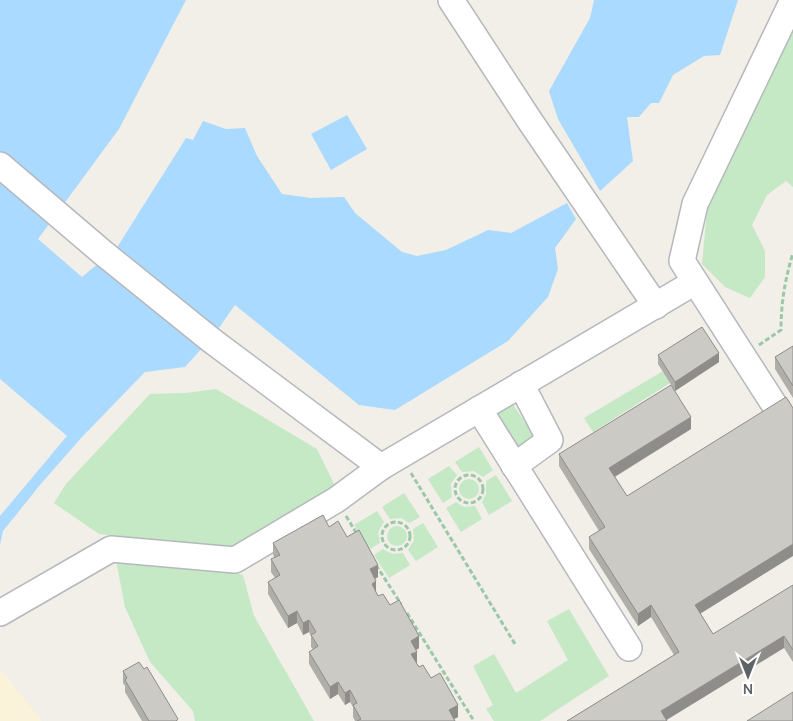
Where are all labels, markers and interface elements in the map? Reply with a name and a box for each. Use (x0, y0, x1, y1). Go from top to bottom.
north arrow (723, 651, 773, 701)
text: N (743, 680, 753, 699)

